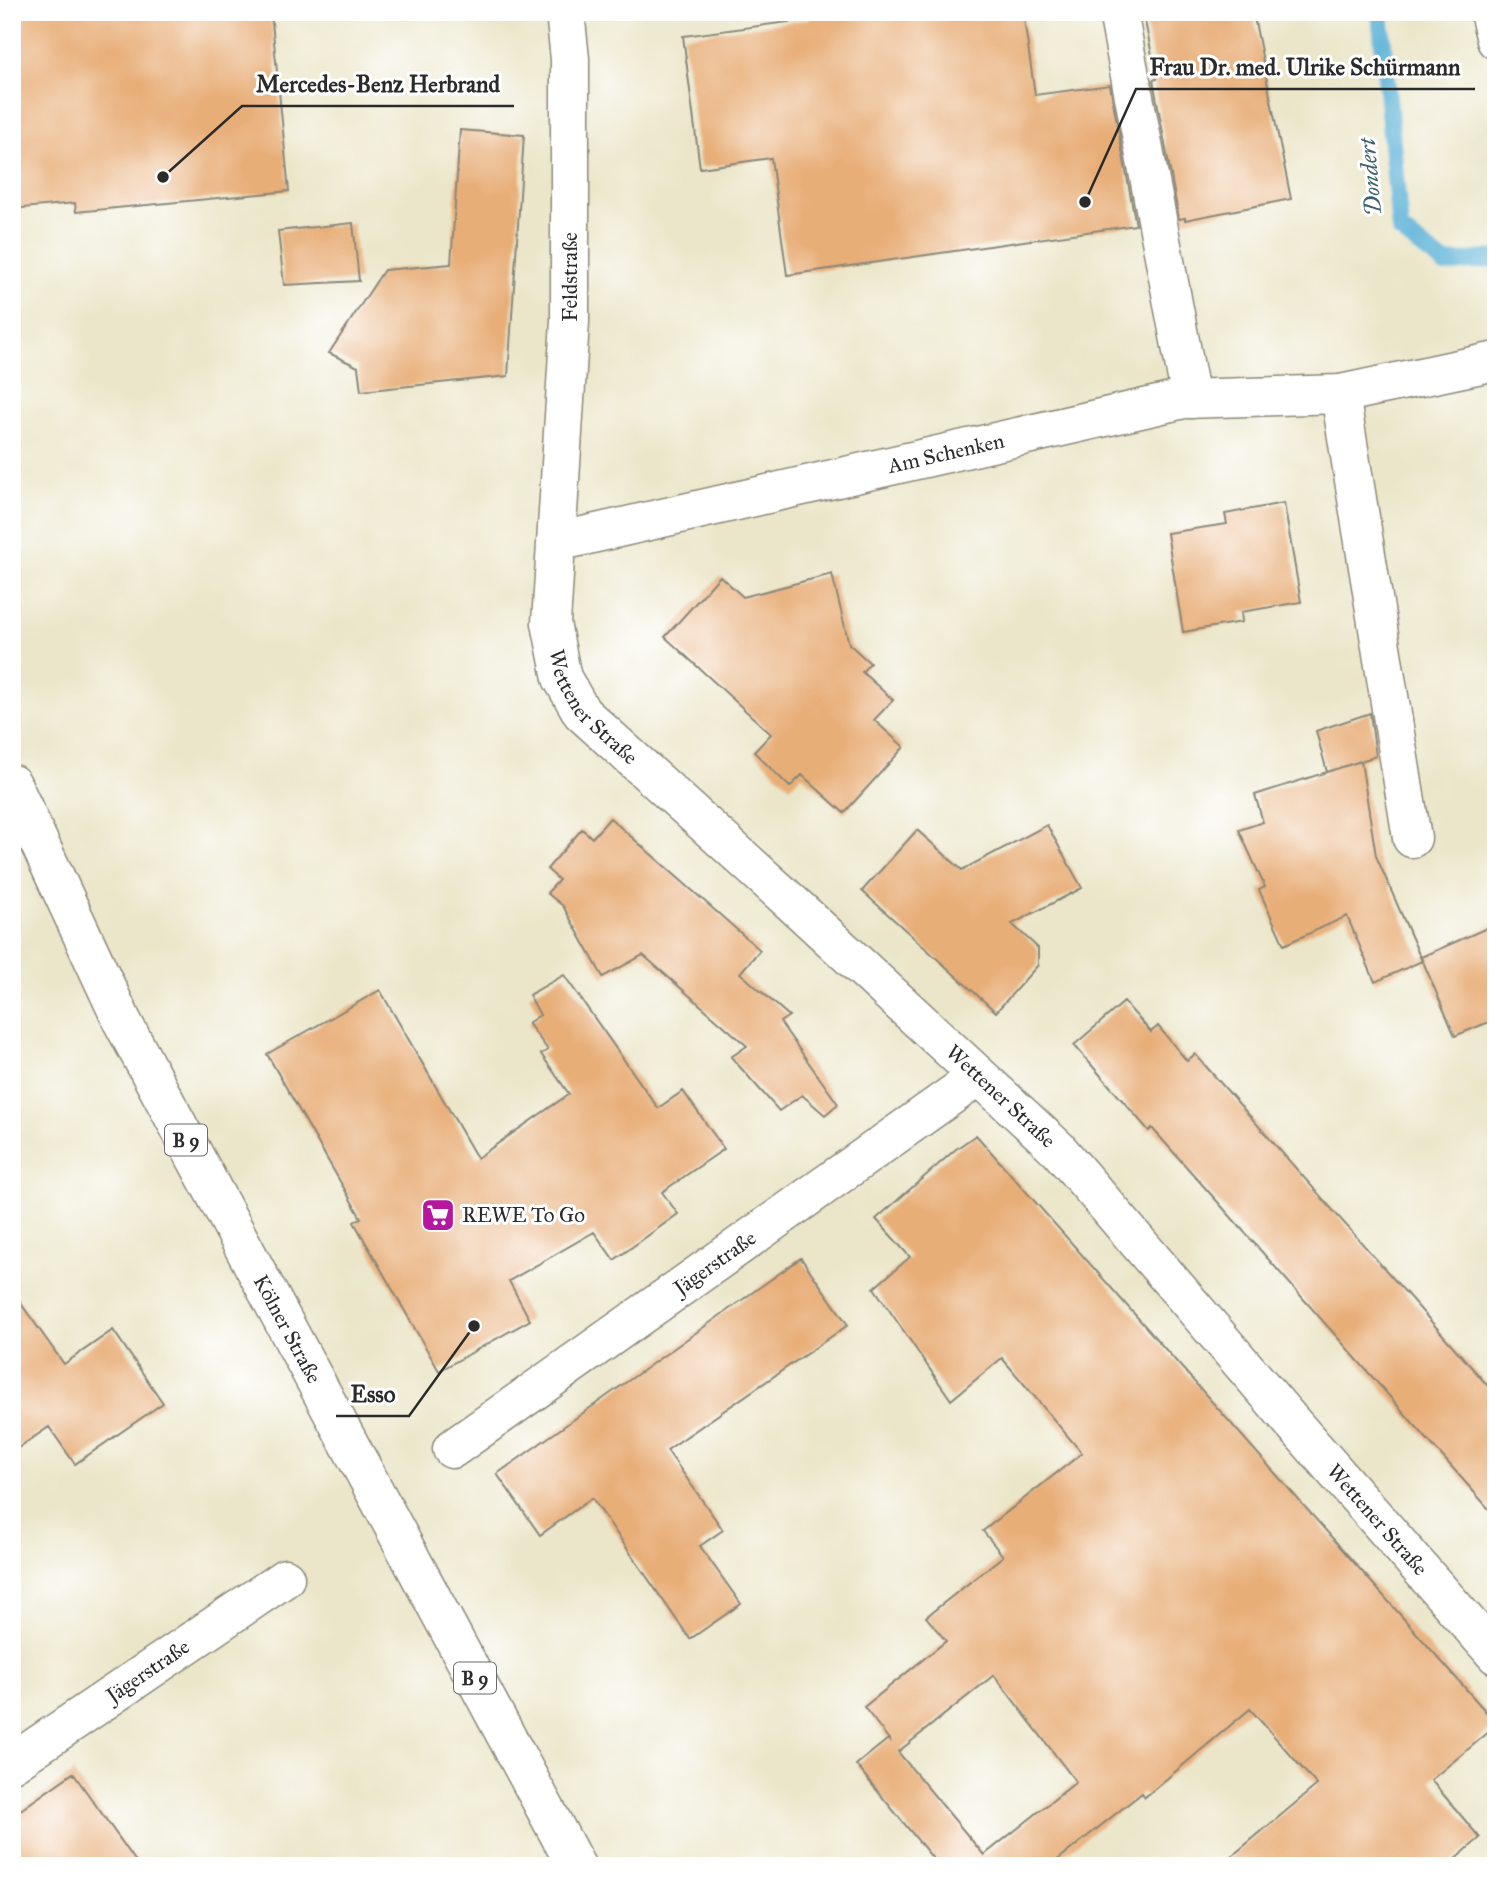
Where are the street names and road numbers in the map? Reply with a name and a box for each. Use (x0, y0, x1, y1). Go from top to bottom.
street label: Feldstraße (557, 232, 583, 322)
street label: Am Schenken (884, 427, 1007, 479)
street label: Wettener Straße (544, 647, 643, 770)
street label: Wettener Straße (941, 1039, 1061, 1153)
road number: B 9 (165, 1124, 207, 1156)
street label: Jägerstraße (667, 1225, 761, 1302)
street label: Kölner Straße (248, 1270, 327, 1388)
street label: Wettener Straße (1321, 1458, 1433, 1581)
street label: Jägerstraße (100, 1634, 195, 1709)
road number: B 9 (454, 1662, 496, 1694)

